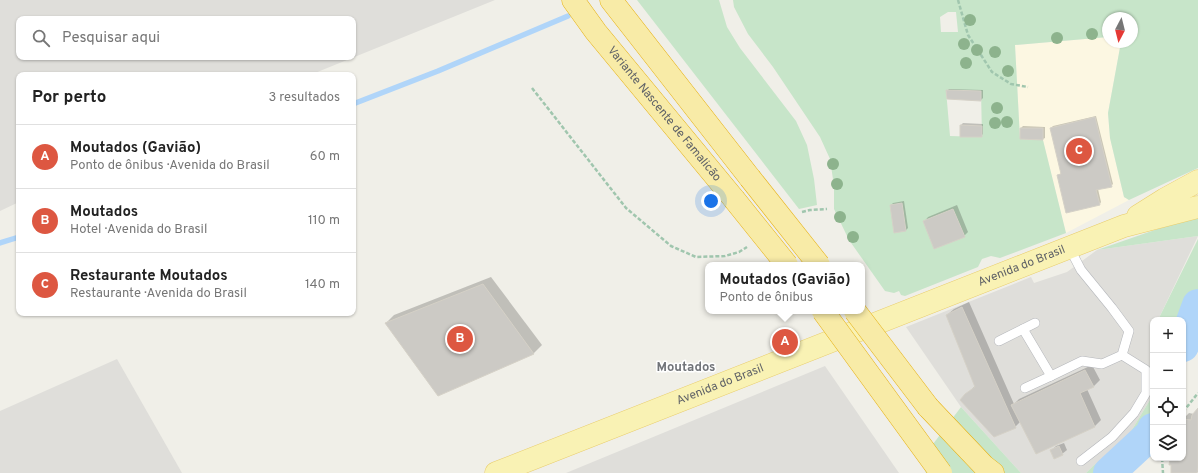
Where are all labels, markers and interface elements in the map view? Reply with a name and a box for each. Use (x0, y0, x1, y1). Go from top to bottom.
north arrow (1102, 12, 1138, 48)
search box (16, 16, 356, 60)
icon: search (30, 27, 52, 49)
text: Pesquisar aqui (62, 29, 160, 48)
street label: Variante Nascente de Famalicão (603, 43, 725, 185)
text: Por perto (32, 87, 106, 109)
text: 3 resultados (268, 90, 340, 106)
pin: C (1066, 136, 1092, 166)
text: Moutados (Gavião) (70, 139, 201, 158)
text: A (40, 149, 50, 165)
text: 60 m (310, 149, 340, 165)
text: Ponto de ônibus · Avenida do Brasil (70, 158, 270, 174)
your location (701, 191, 721, 211)
text: Moutados (70, 203, 138, 222)
text: B (41, 213, 49, 229)
text: 110 m (308, 213, 340, 229)
text: Hotel · Avenida do Brasil (70, 222, 207, 238)
street label: Avenida do Brasil (976, 242, 1068, 291)
popup (705, 262, 865, 314)
text: Restaurante Moutados (70, 267, 228, 286)
text: Moutados (Gavião) (719, 271, 851, 290)
text: C (41, 277, 49, 293)
text: 140 m (305, 277, 340, 293)
text: Restaurante · Avenida do Brasil (70, 286, 247, 302)
text: Ponto de ônibus (719, 290, 813, 306)
map controls (1150, 317, 1186, 461)
button: + (1150, 317, 1186, 353)
pin: B (447, 324, 473, 354)
pin: A (772, 327, 798, 357)
button: − (1150, 353, 1186, 389)
district label: Moutados (656, 360, 716, 376)
street label: Avenida do Brasil (674, 360, 766, 409)
button: locate (1150, 389, 1186, 425)
button: layers (1150, 425, 1186, 461)

